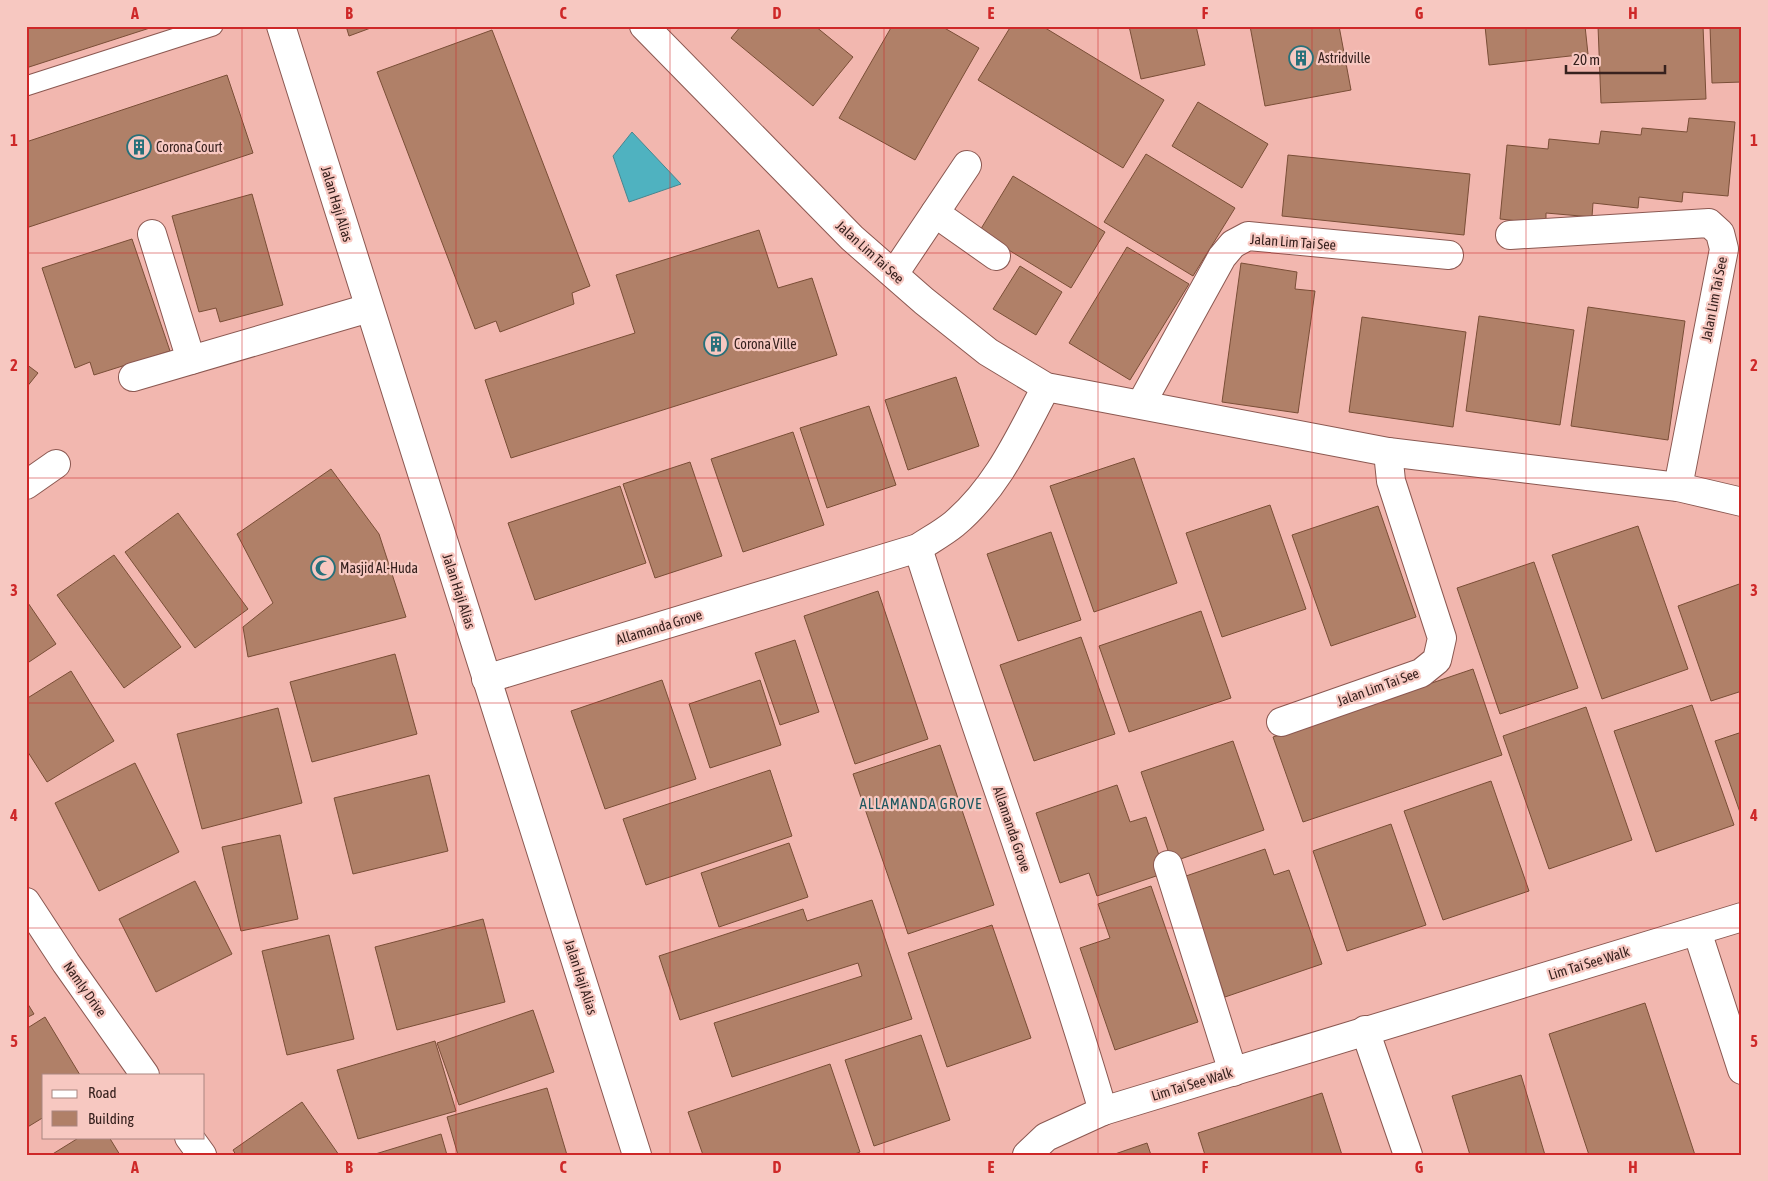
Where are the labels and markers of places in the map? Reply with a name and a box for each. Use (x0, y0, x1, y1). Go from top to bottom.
building icon: Astridville (1288, 45, 1314, 71)
place label: Astridville (1318, 50, 1370, 66)
building icon: Corona Court (126, 134, 152, 160)
place label: Corona Court (156, 139, 222, 155)
building icon: Corona Ville (703, 331, 729, 357)
place label: Corona Ville (734, 336, 797, 352)
mosque icon: Masjid Al-Huda (310, 555, 336, 581)
place label: Masjid Al-Huda (340, 560, 418, 576)

